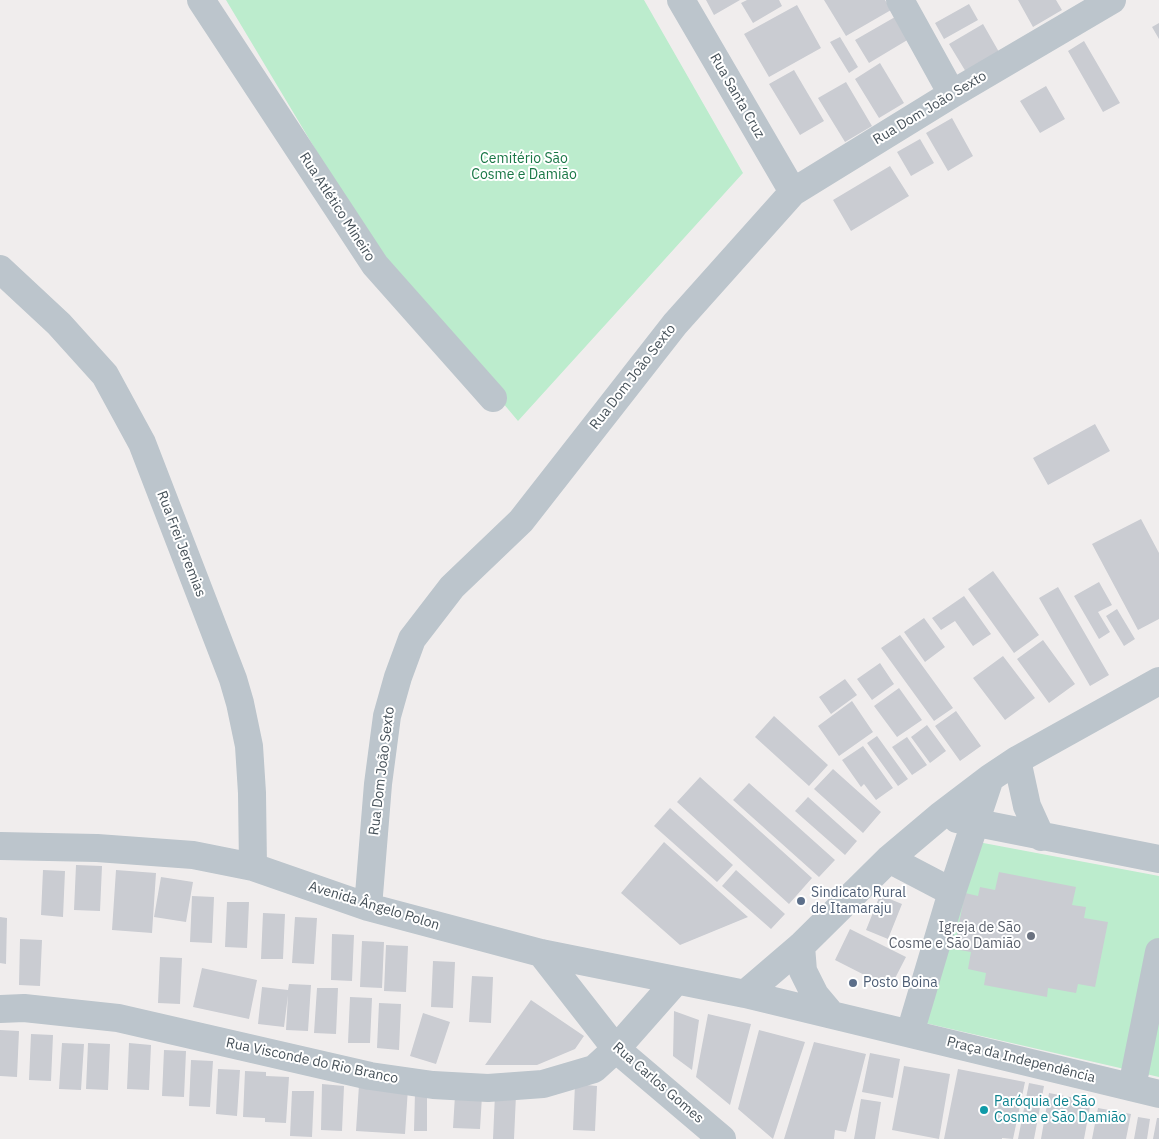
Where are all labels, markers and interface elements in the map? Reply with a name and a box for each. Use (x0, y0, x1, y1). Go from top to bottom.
street label: Rua Santa Cruz (706, 51, 768, 141)
street label: Rua Dom João Sexto (870, 67, 990, 149)
street label: Rua Atlético Mineiro (296, 149, 378, 265)
park label: Cemitério São Cosme e Damião (471, 151, 577, 184)
street label: Rua Dom João Sexto (587, 321, 679, 433)
street label: Rua Frei Jeremias (153, 489, 209, 599)
street label: Rua Dom João Sexto (366, 706, 398, 836)
street label: Avenida Ângelo Polon (307, 878, 441, 934)
place label: Sindicato Rural de Itamaraju (811, 885, 906, 918)
marker: Sindicato Rural de Itamaraju (795, 895, 807, 907)
place label: Igreja de São Cosme e São Damião (889, 920, 1021, 952)
marker: Igreja de São Cosme e São Damião (1025, 930, 1037, 942)
place label: Posto Boina (863, 975, 938, 991)
marker: Posto Boina (847, 977, 859, 989)
street label: Praça da Independência (945, 1033, 1097, 1087)
street label: Rua Visconde do Rio Branco (224, 1035, 400, 1087)
street label: Rua Carlos Gomes (609, 1039, 707, 1127)
place label: Paróquia de São Cosme e São Damião (994, 1094, 1126, 1126)
marker: Paróquia de São Cosme e São Damião (978, 1104, 990, 1116)

